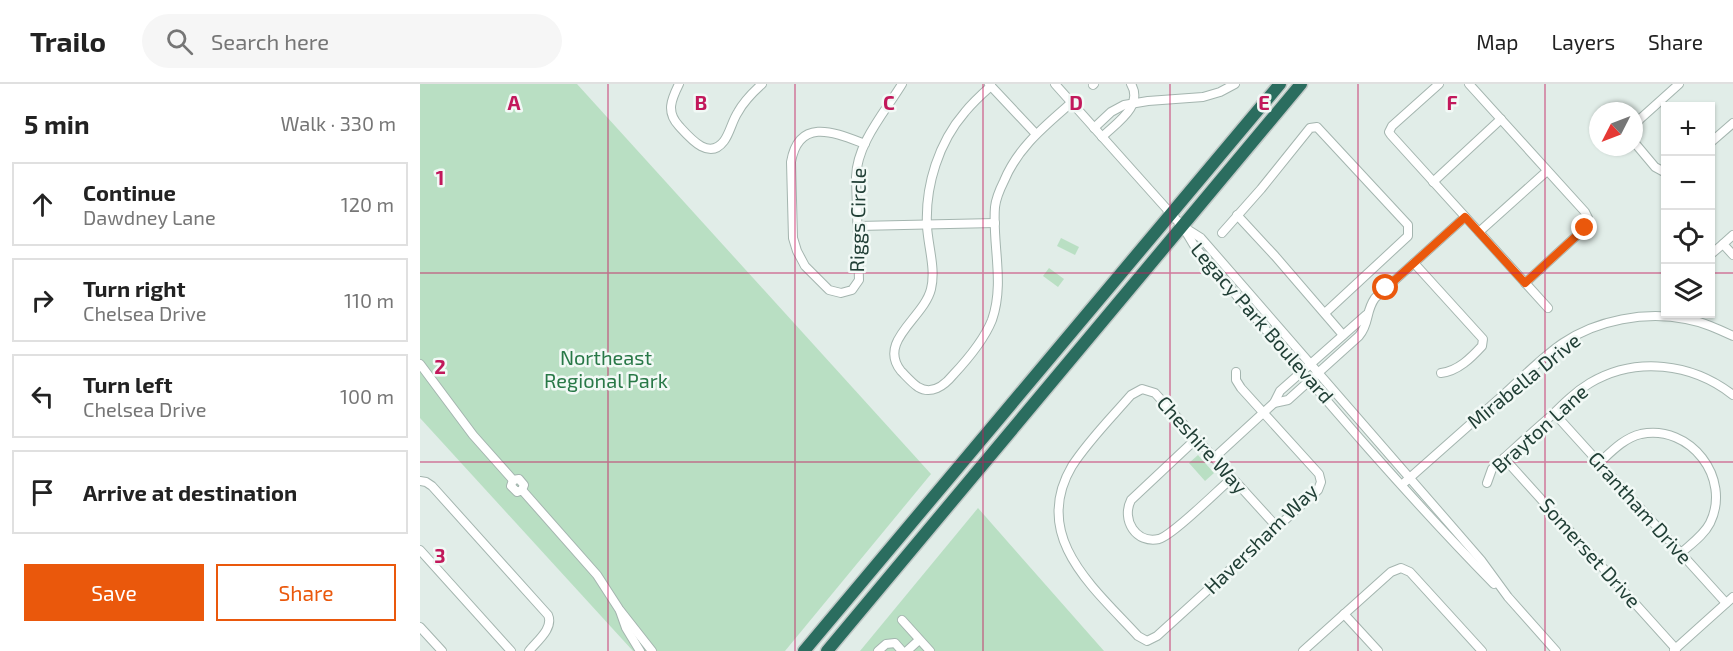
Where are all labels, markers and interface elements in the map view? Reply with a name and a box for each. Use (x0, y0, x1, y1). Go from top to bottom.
search box (142, 14, 562, 68)
text: Trailo (30, 24, 106, 58)
icon: search (163, 25, 196, 58)
text: Search here (211, 28, 329, 54)
text: Map (1476, 29, 1518, 54)
text: Layers (1551, 29, 1615, 54)
text: Share (1648, 29, 1703, 54)
text: A (507, 90, 521, 114)
text: B (695, 90, 707, 114)
text: C (883, 90, 895, 114)
text: D (1069, 90, 1083, 114)
text: E (1258, 90, 1270, 114)
text: F (1446, 90, 1458, 114)
north arrow (1589, 102, 1643, 156)
map controls (1661, 102, 1715, 318)
button: + (1661, 102, 1715, 156)
text: 5 min (24, 108, 90, 139)
text: Walk · 330 m (280, 111, 396, 135)
button: − (1661, 156, 1715, 210)
text: 1 (436, 165, 444, 189)
street label: Riggs Circle (844, 167, 870, 273)
text: Continue (83, 179, 176, 205)
icon: ahead (26, 188, 59, 221)
text: 120 m (341, 192, 394, 216)
text: Dawdney Lane (83, 205, 216, 229)
button: locate (1661, 210, 1715, 264)
route end (1571, 214, 1597, 240)
street label: Legacy Park Boulevard (1186, 237, 1339, 408)
button: layers (1661, 264, 1715, 318)
route start (1372, 274, 1398, 300)
text: Turn right (83, 275, 185, 301)
icon: right (26, 284, 59, 317)
text: 110 m (344, 288, 394, 312)
text: Chelsea Drive (83, 301, 207, 325)
street label: Mirabella Drive (1462, 327, 1585, 433)
park label: Northeast Regional Park (544, 345, 668, 392)
text: 2 (434, 354, 446, 378)
text: Turn left (83, 371, 172, 397)
street label: Brayton Lane (1486, 379, 1592, 478)
icon: left (26, 380, 59, 413)
text: 100 m (340, 384, 394, 408)
street label: Cheshire Way (1153, 390, 1253, 499)
text: Chelsea Drive (83, 397, 207, 421)
street label: Grantham Drive (1584, 446, 1697, 568)
icon: arrive (26, 476, 59, 509)
street label: Haversham Way (1199, 478, 1322, 598)
text: Arrive at destination (83, 479, 297, 505)
street label: Somerset Drive (1535, 493, 1646, 612)
text: 3 (434, 543, 446, 567)
button: Save (24, 564, 204, 621)
button: Share (216, 564, 396, 621)

